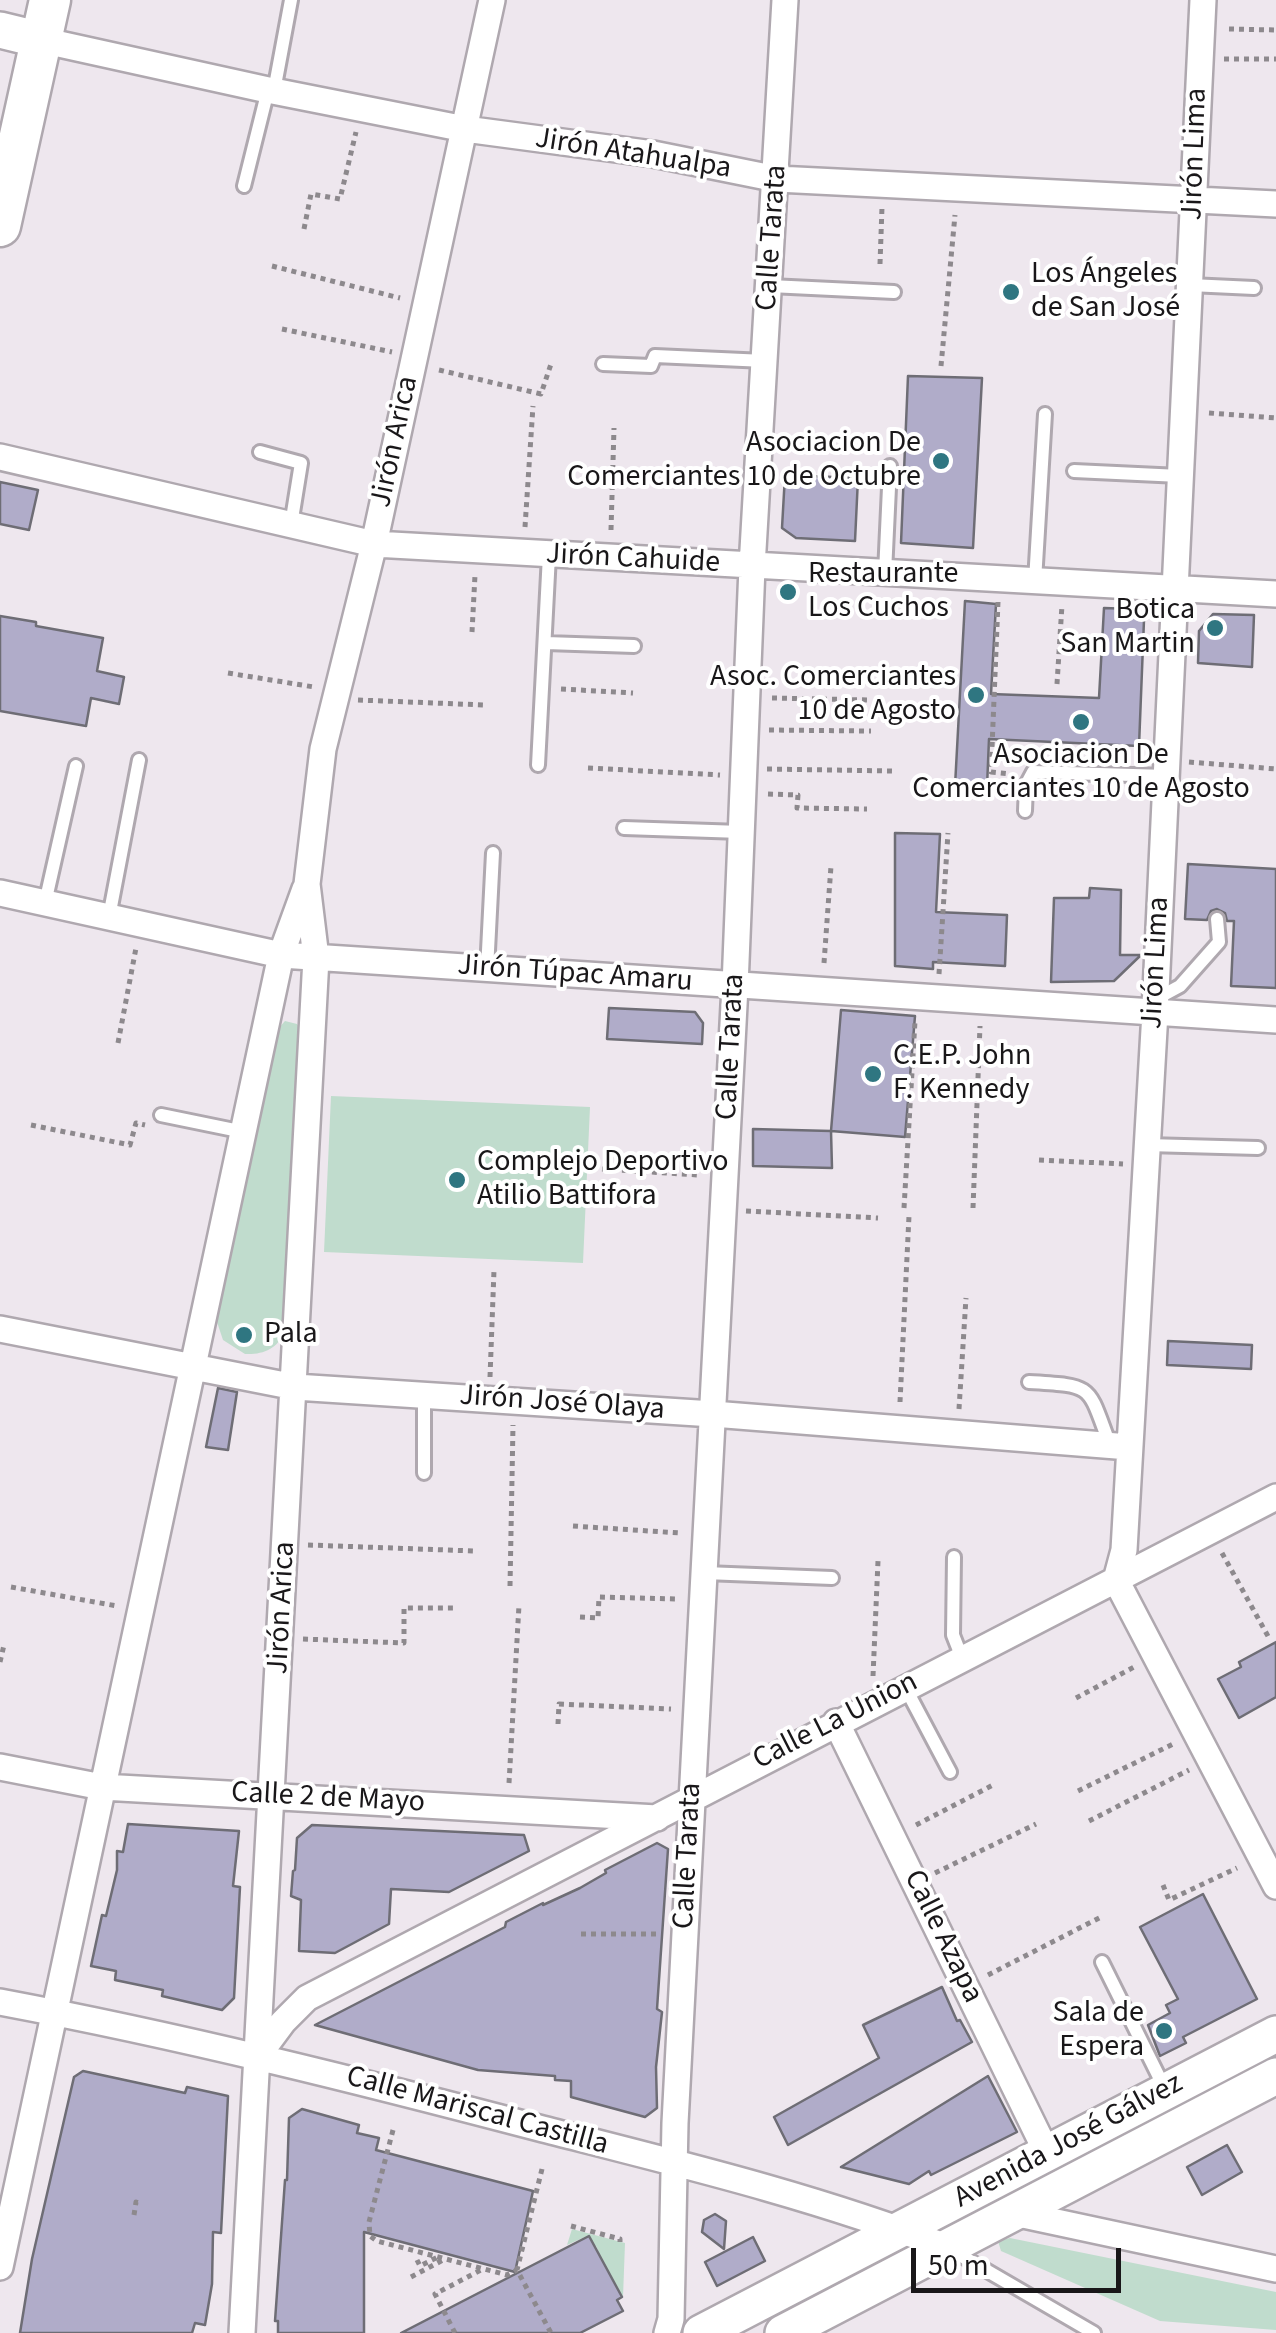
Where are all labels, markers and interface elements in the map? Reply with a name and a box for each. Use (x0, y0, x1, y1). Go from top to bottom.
street label: Jirón Lima (1176, 87, 1216, 221)
street label: Jirón Atahualpa (533, 122, 733, 188)
street label: Calle Tarata (750, 164, 796, 312)
place label: Los Ángeles de San José (1031, 257, 1180, 328)
marker: Los Ángeles de San José (1000, 281, 1022, 303)
street label: Jirón Arica (365, 373, 427, 511)
place label: Asociacion De Comerciantes 10 de Octubre (567, 426, 921, 496)
marker: Asociacion De Comerciantes 10 de Octubre (930, 450, 952, 472)
street label: Jirón Cahuide (545, 537, 721, 583)
place label: Restaurante Los Cuchos (808, 557, 958, 628)
marker: Restaurante Los Cuchos (777, 581, 799, 603)
place label: Botica San Martin (1060, 593, 1195, 664)
marker: Botica San Martin (1204, 617, 1226, 639)
place label: Asoc. Comerciantes 10 de Agosto (710, 660, 956, 730)
marker: Asoc. Comerciantes 10 de Agosto (965, 684, 987, 706)
marker: Asociacion De Comerciantes 10 de Agosto (1070, 711, 1092, 733)
place label: Asociacion De Comerciantes 10 de Agosto (912, 738, 1250, 808)
street label: Jirón Lima (1136, 896, 1178, 1030)
street label: Jirón Túpac Amaru (456, 949, 694, 1001)
street label: Calle Tarata (710, 973, 754, 1121)
place label: C.E.P. John F. Kennedy (893, 1039, 1031, 1110)
marker: C.E.P. John F. Kennedy (862, 1063, 884, 1085)
place label: Complejo Deportivo Atilio Battifora (477, 1145, 728, 1216)
marker: Complejo Deportivo Atilio Battifora (446, 1169, 468, 1191)
place label: Pala (264, 1317, 318, 1353)
marker: Pala (233, 1324, 255, 1346)
street label: Jirón José Olaya (458, 1379, 666, 1429)
street label: Jirón Arica (262, 1541, 304, 1675)
street label: Calle La Union (748, 1665, 924, 1779)
street label: Calle 2 de Mayo (230, 1776, 426, 1822)
street label: Calle Tarata (667, 1782, 711, 1930)
street label: Calle Azapa (894, 1865, 990, 2009)
place label: Sala de Espera (1053, 1996, 1144, 2066)
marker: Sala de Espera (1153, 2020, 1175, 2042)
street label: Calle Mariscal Castilla (342, 2060, 612, 2164)
street label: Avenida José Gálvez (949, 2067, 1189, 2217)
scale bar (916, 2228, 1126, 2290)
text: 50 m (928, 2244, 989, 2287)

